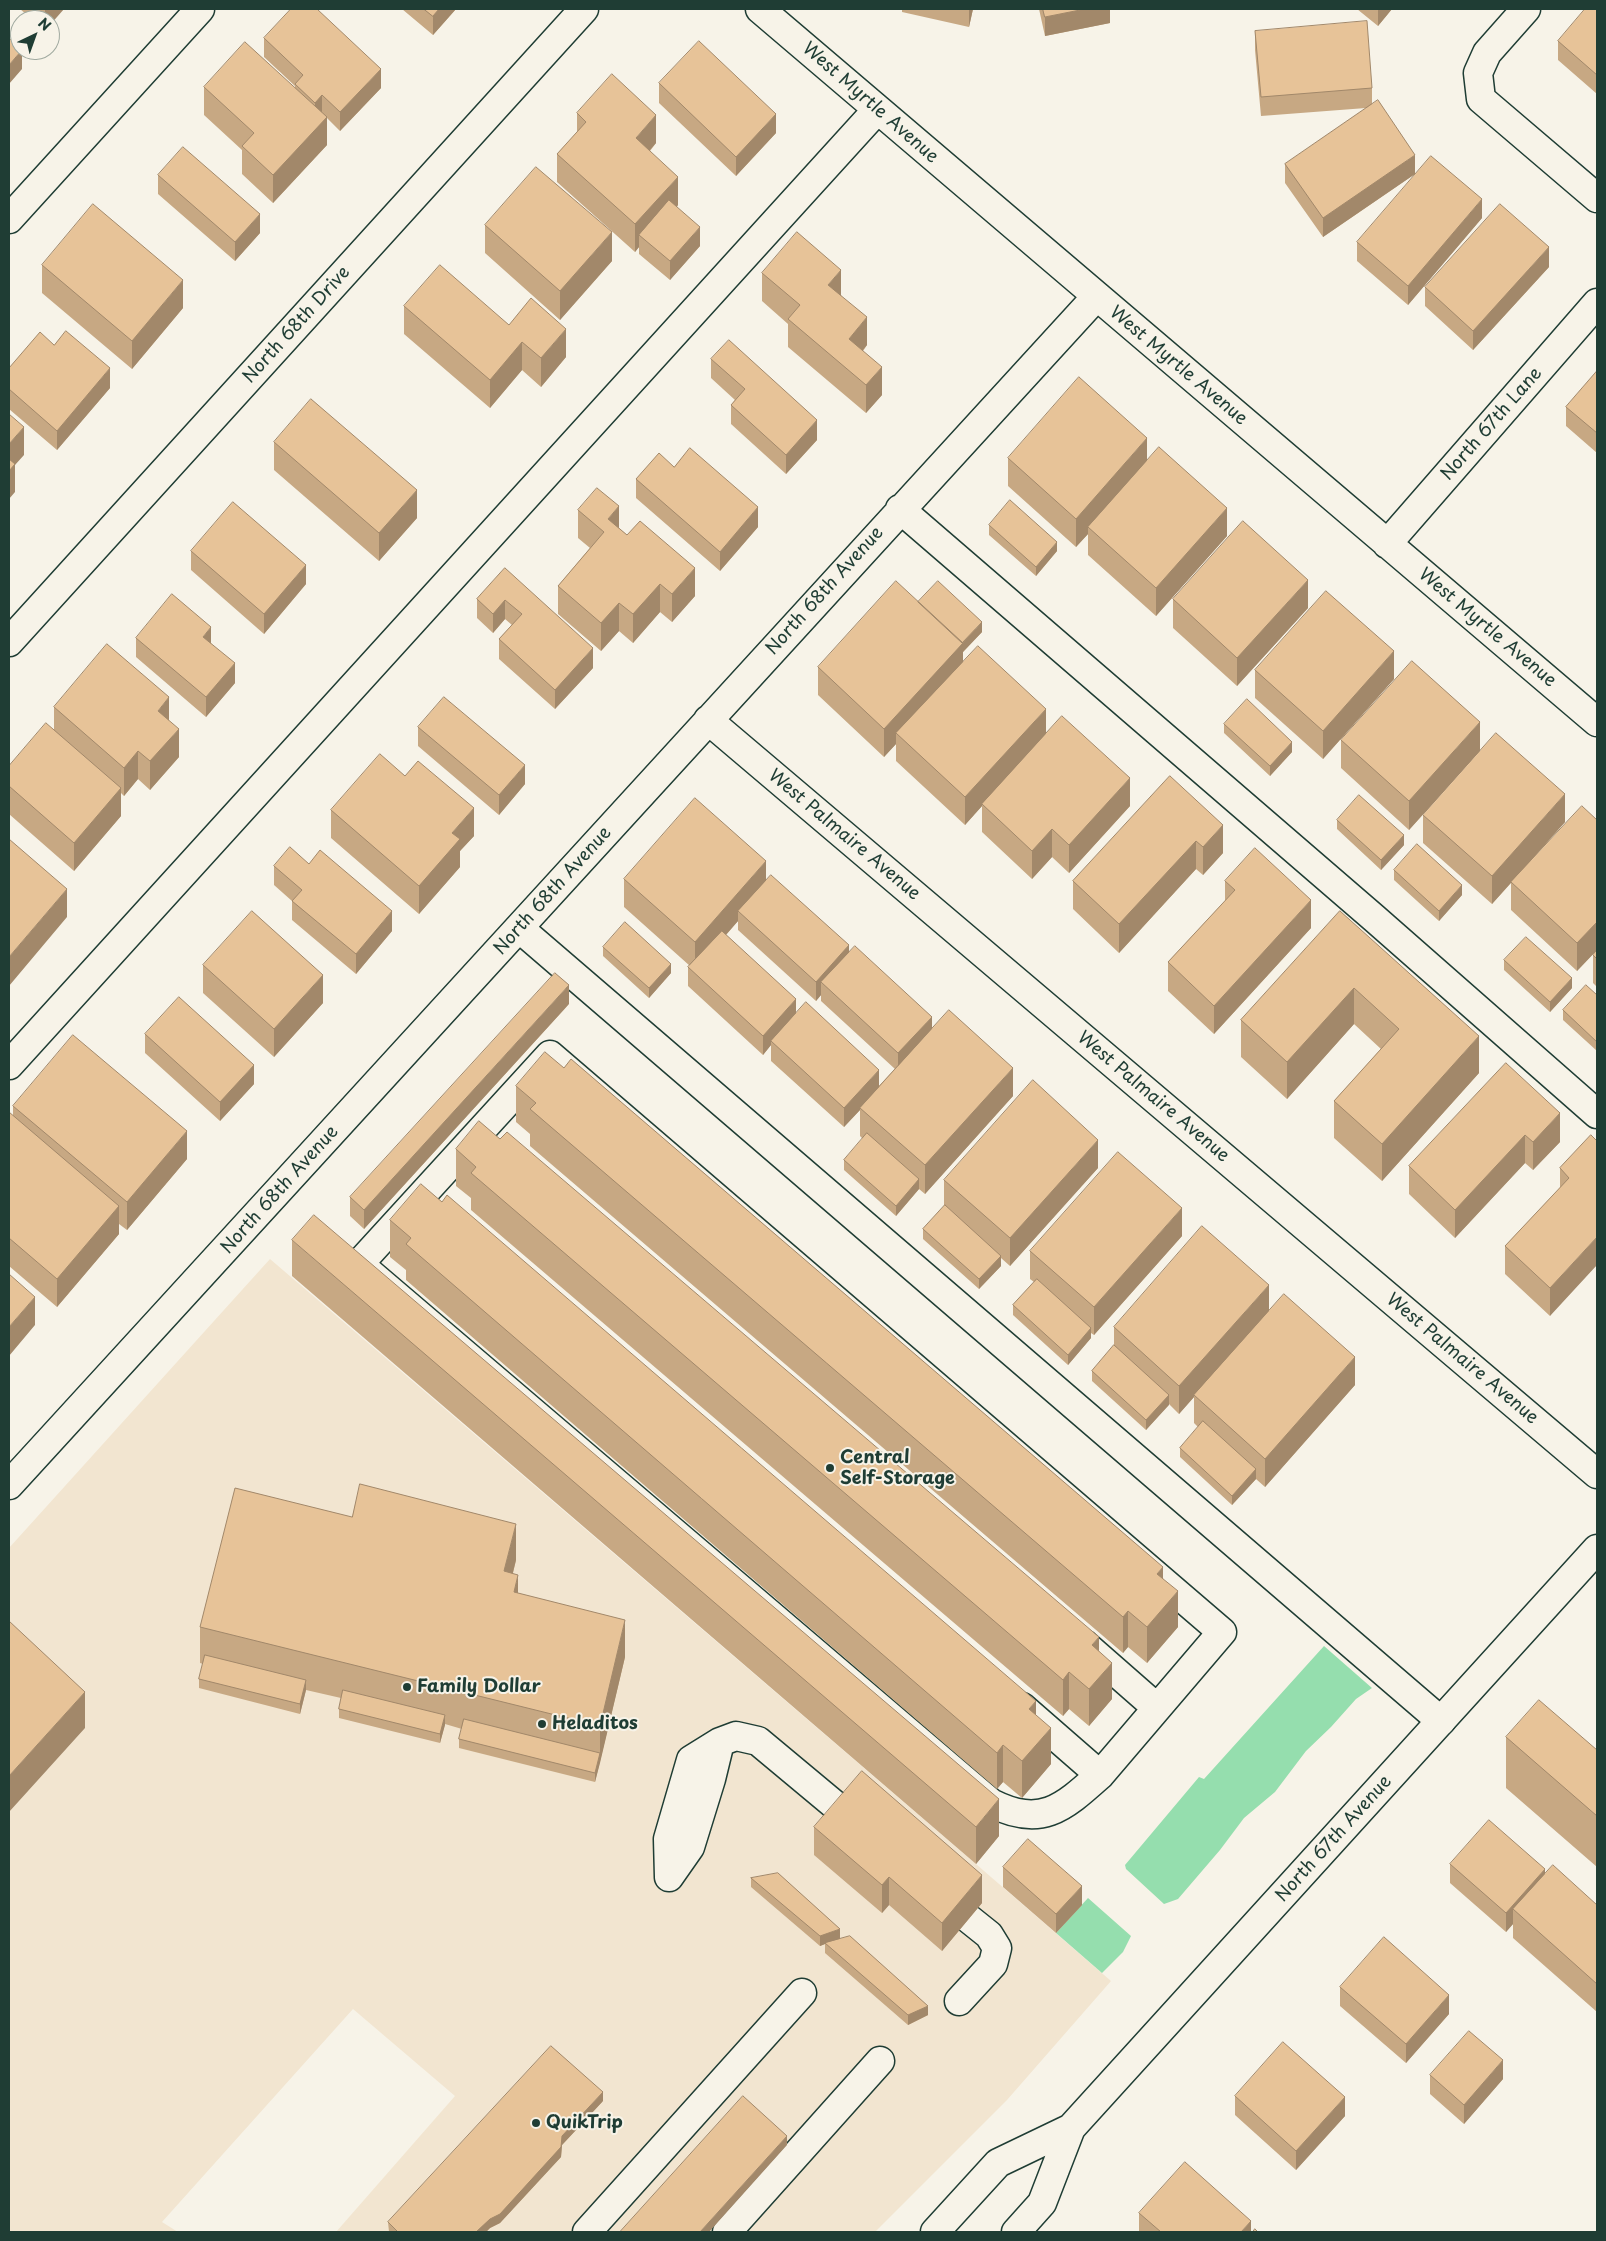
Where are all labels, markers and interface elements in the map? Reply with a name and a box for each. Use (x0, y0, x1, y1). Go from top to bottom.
north arrow (10, 10, 60, 60)
text: N (34, 13, 56, 36)
street label: West Myrtle Avenue (798, 38, 942, 168)
street label: North 68th Drive (239, 262, 355, 388)
street label: West Myrtle Avenue (1105, 302, 1251, 430)
street label: North 67th Lane (1437, 363, 1547, 485)
street label: North 68th Avenue (762, 522, 888, 660)
street label: West Myrtle Avenue (1414, 564, 1560, 692)
street label: West Palmaire Avenue (764, 765, 924, 905)
street label: North 68th Avenue (490, 822, 616, 960)
street label: West Palmaire Avenue (1073, 1027, 1233, 1167)
street label: North 68th Avenue (217, 1121, 343, 1259)
street label: West Palmaire Avenue (1382, 1289, 1542, 1429)
place label: Central Self-Storage (840, 1447, 955, 1490)
marker: Central Self-Storage (824, 1462, 836, 1474)
place label: Family Dollar (417, 1676, 541, 1698)
marker: Family Dollar (401, 1681, 413, 1693)
place label: Heladitos (552, 1713, 638, 1735)
marker: Heladitos (536, 1718, 548, 1730)
street label: North 67th Avenue (1271, 1771, 1397, 1907)
place label: QuikTrip (546, 2112, 623, 2134)
marker: QuikTrip (530, 2117, 542, 2129)

